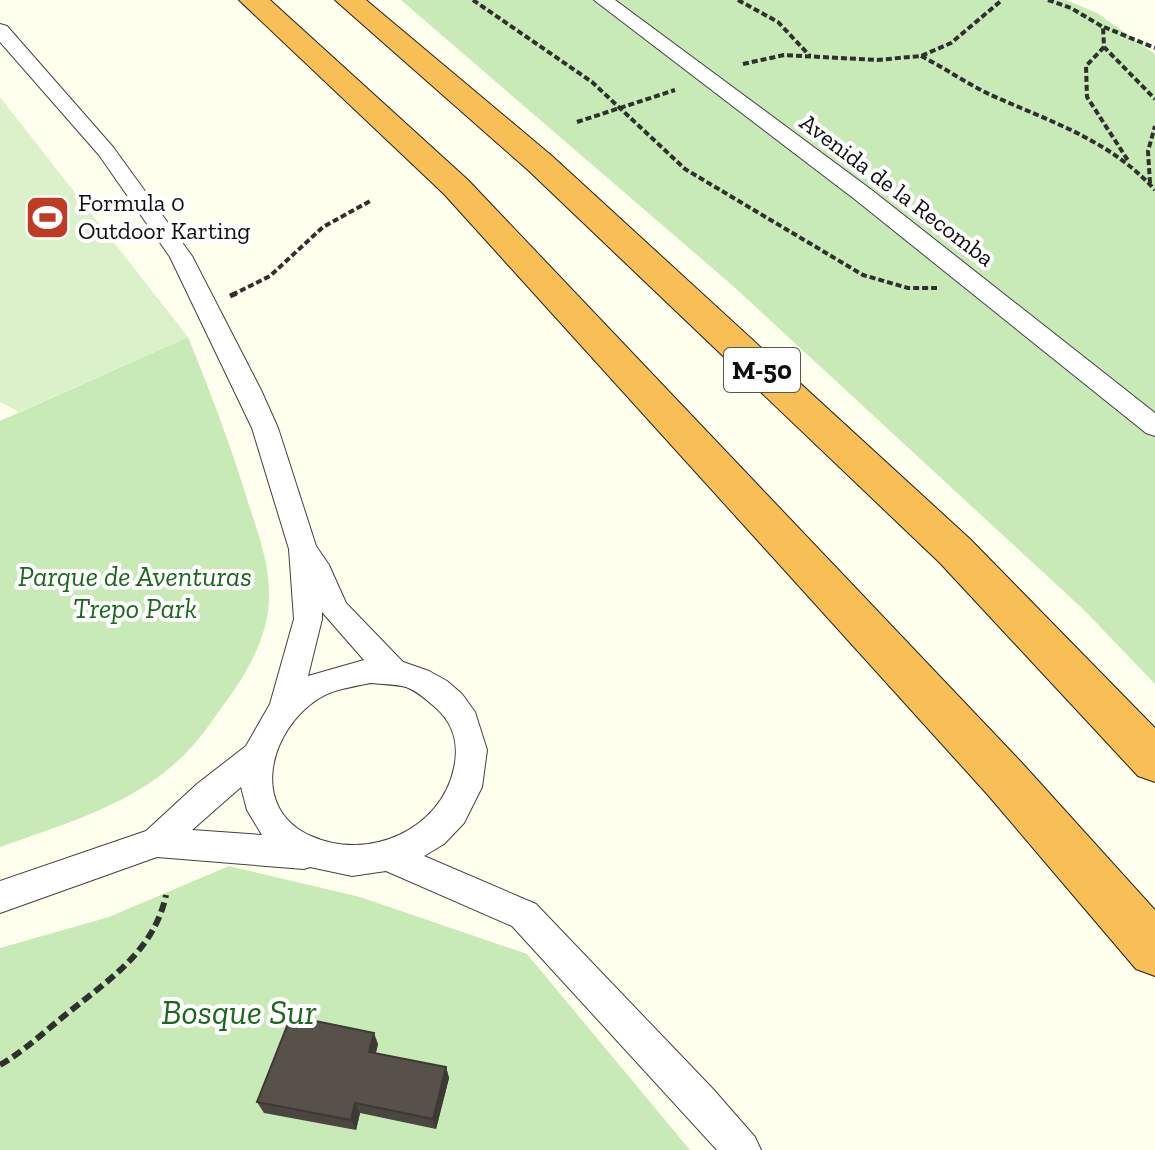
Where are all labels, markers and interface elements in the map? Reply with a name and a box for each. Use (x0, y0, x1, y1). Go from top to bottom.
street label: Avenida de la Recomba (794, 107, 1001, 272)
place label: Formula 0 Outdoor Karting (78, 188, 250, 245)
sports icon: Formula 0 Outdoor Karting (23, 193, 71, 241)
road number: M-50 (724, 348, 800, 392)
park label: Parque de Aventuras Trepo Park (18, 560, 252, 625)
park label: Bosque Sur (162, 992, 317, 1033)

